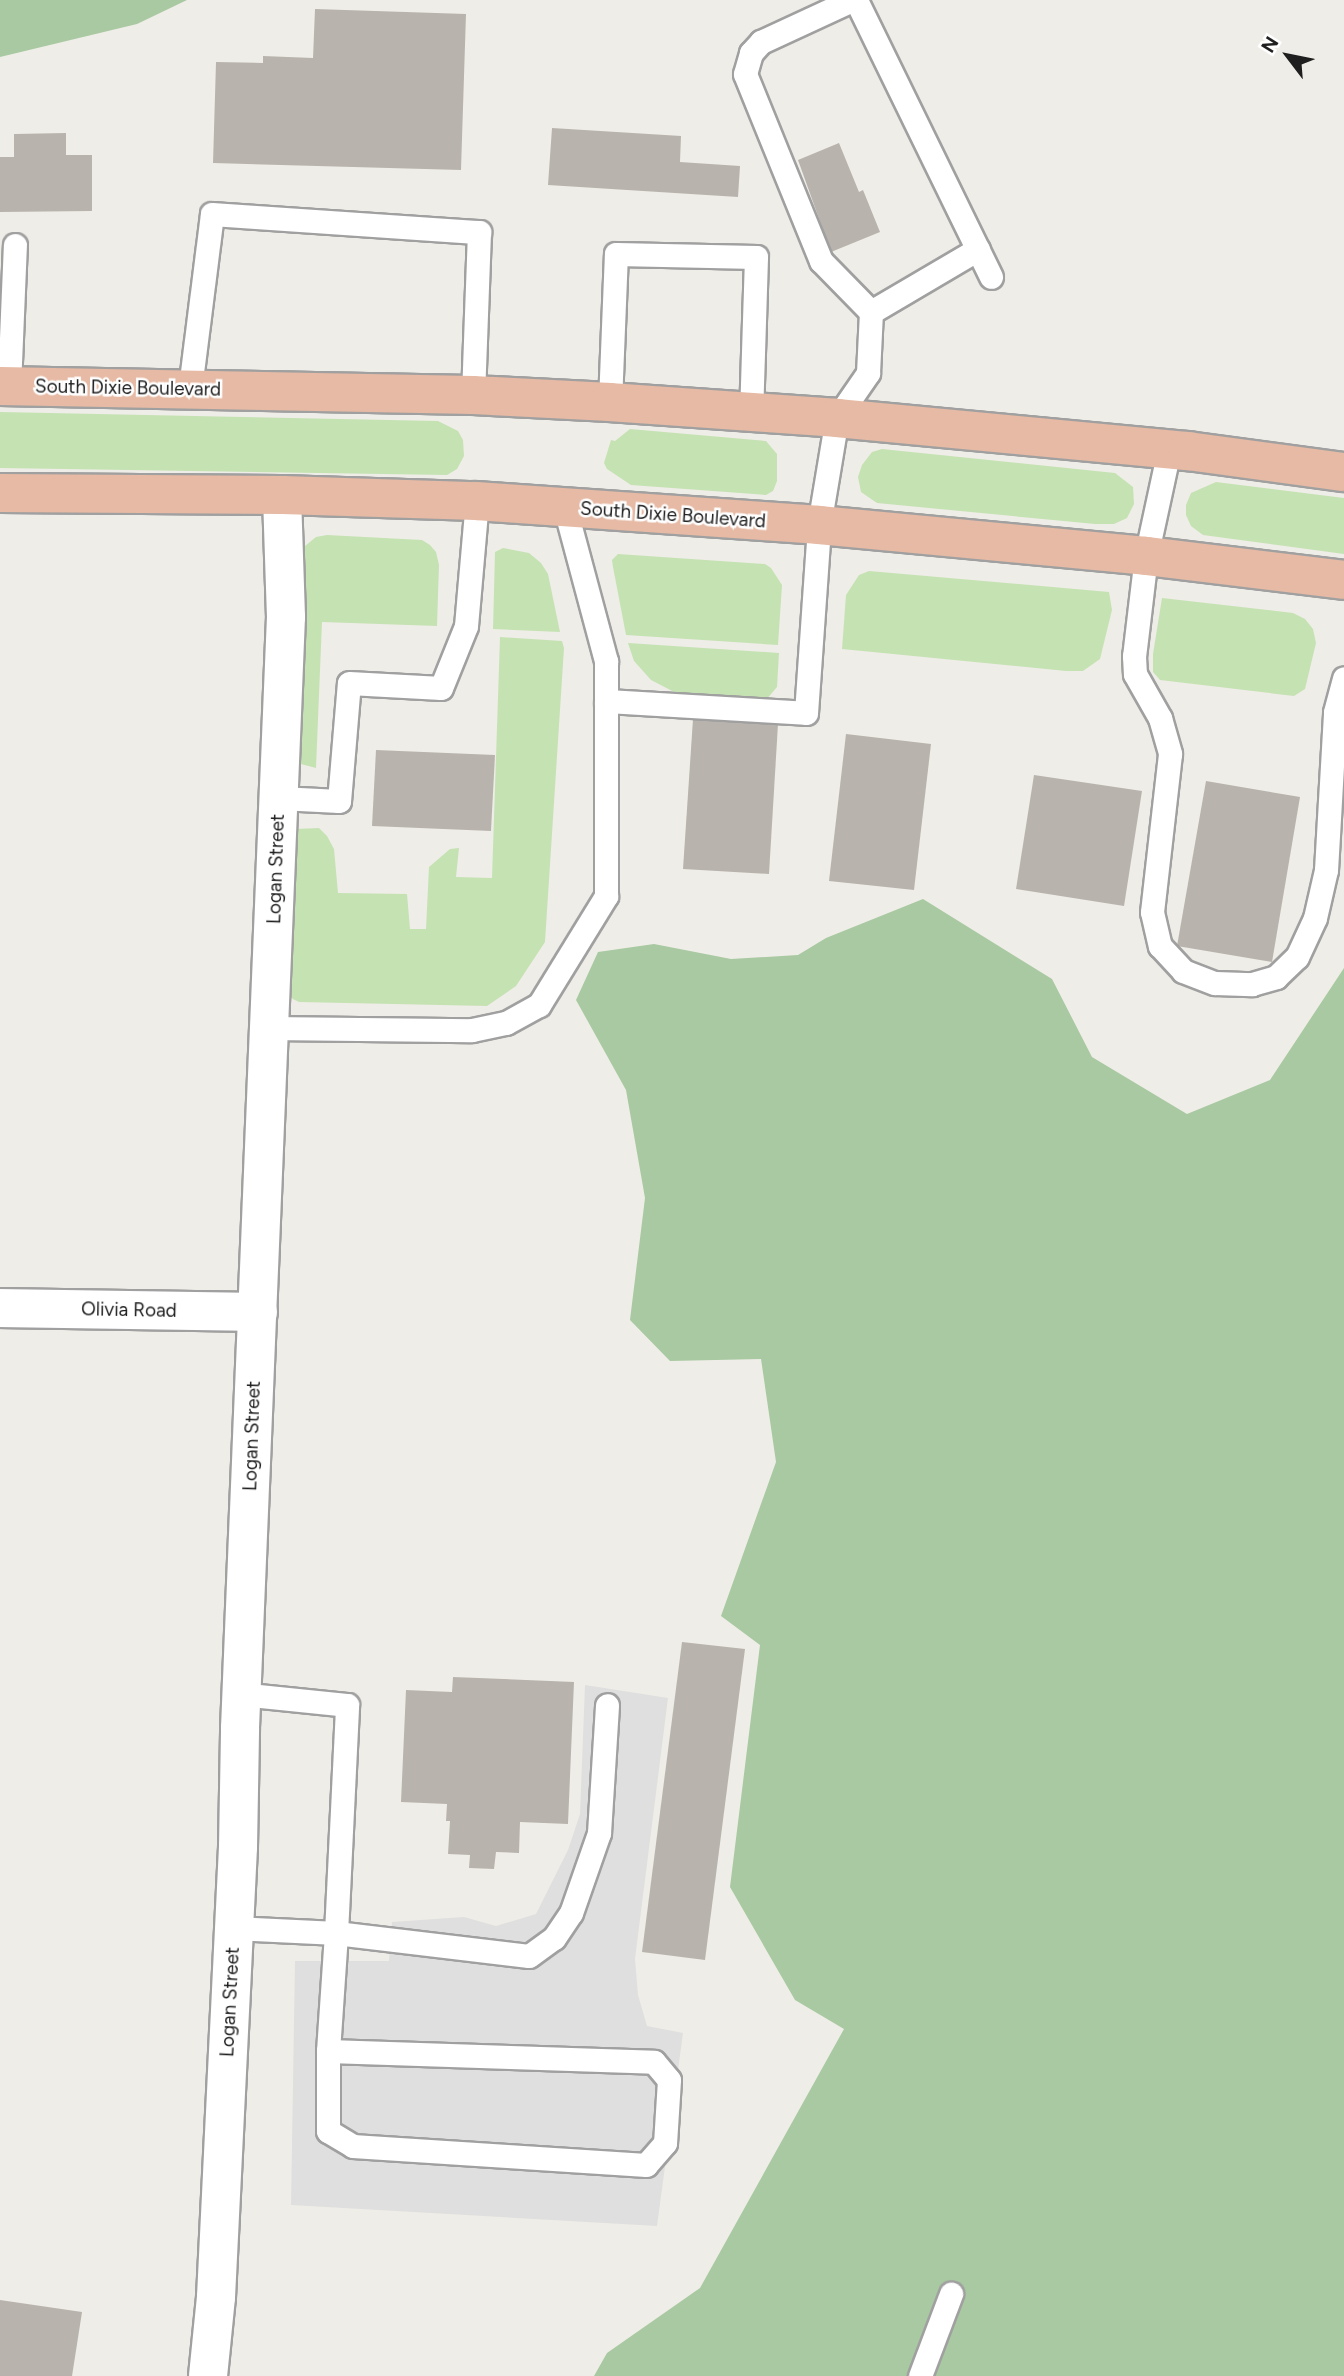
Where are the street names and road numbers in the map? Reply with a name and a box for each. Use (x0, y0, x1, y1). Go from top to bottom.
street label: South Dixie Boulevard (35, 375, 221, 401)
street label: South Dixie Boulevard (579, 497, 767, 533)
street label: Logan Street (263, 814, 289, 924)
street label: Olivia Road (81, 1298, 177, 1322)
street label: Logan Street (239, 1381, 265, 1491)
street label: Logan Street (216, 1946, 244, 2058)

